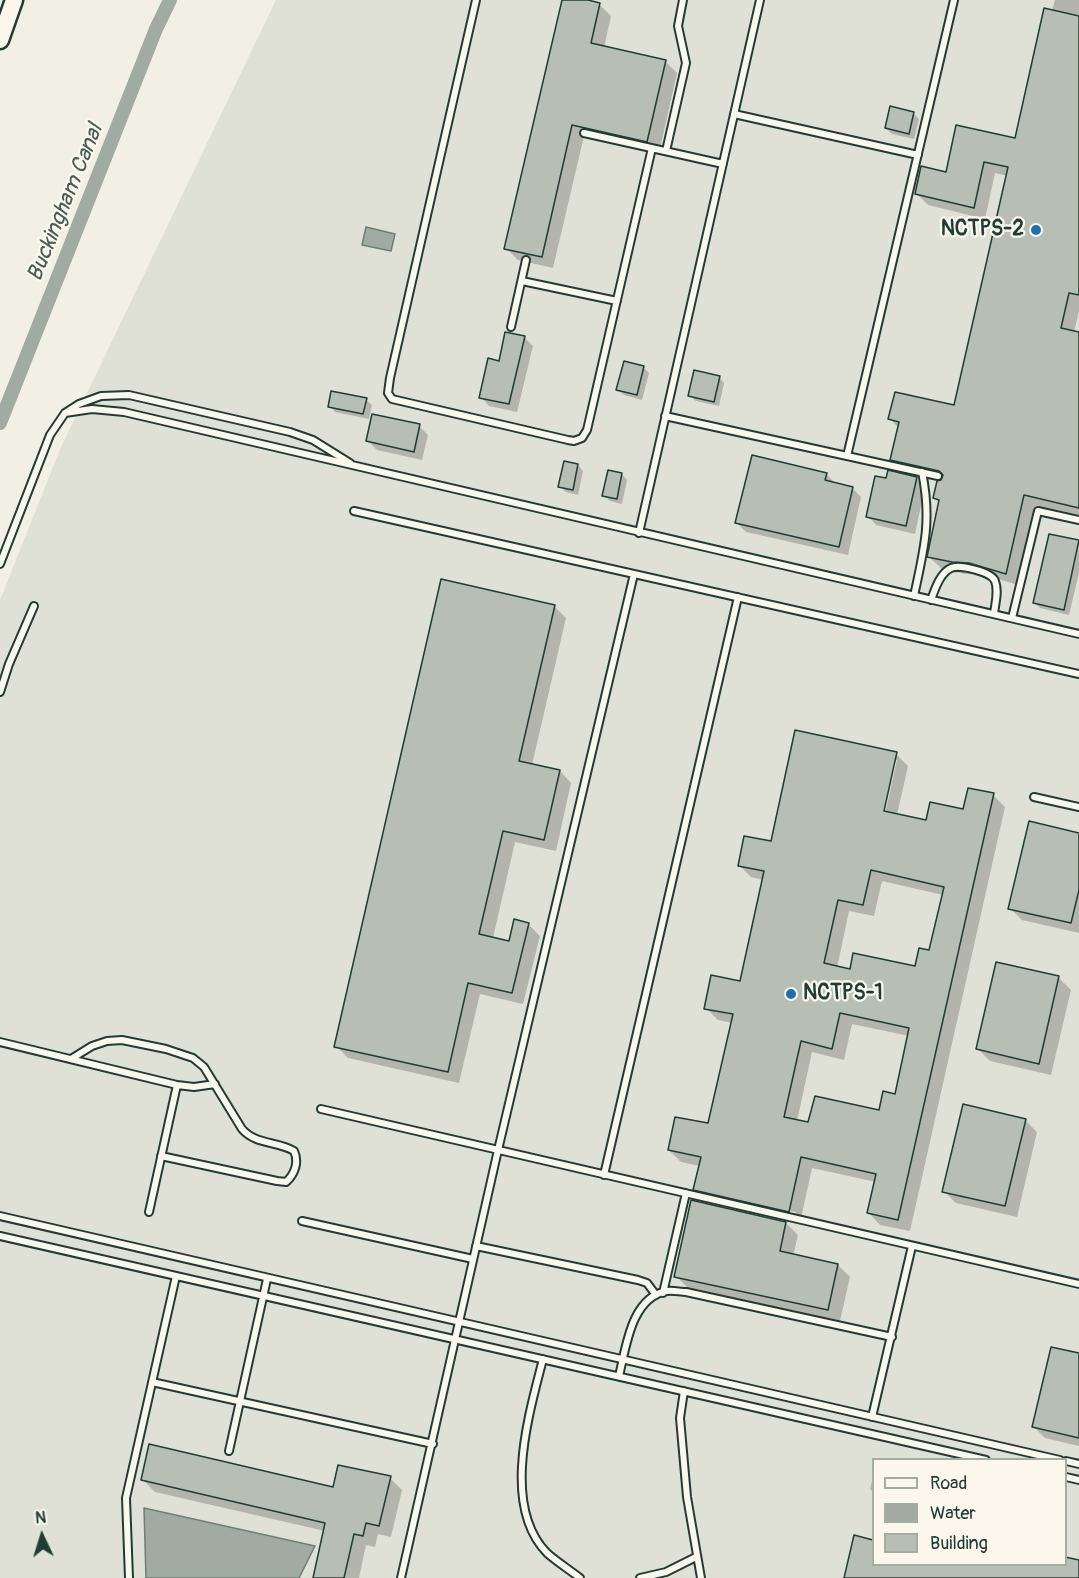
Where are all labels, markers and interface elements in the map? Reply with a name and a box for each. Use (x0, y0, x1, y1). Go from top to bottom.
water label: Buckingham Canal (22, 121, 110, 285)
place label: NCTPS-2 (941, 217, 1024, 243)
marker: NCTPS-2 (1029, 223, 1043, 237)
place label: NCTPS-1 (803, 981, 883, 1007)
marker: NCTPS-1 (784, 987, 798, 1001)
legend (872, 1458, 1067, 1566)
text: Road (930, 1472, 967, 1495)
text: Water (930, 1502, 976, 1525)
north arrow (12, 1506, 72, 1566)
text: N (35, 1508, 47, 1528)
text: Building (930, 1532, 988, 1555)

